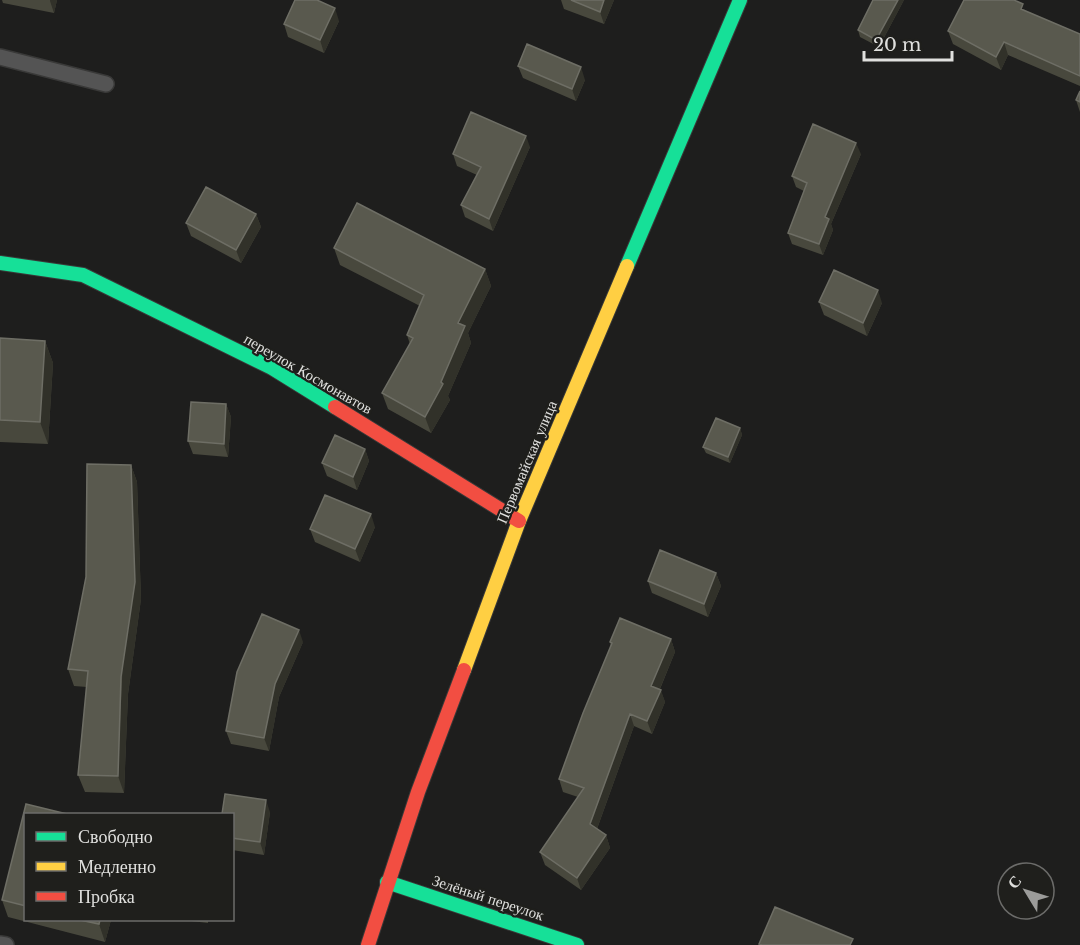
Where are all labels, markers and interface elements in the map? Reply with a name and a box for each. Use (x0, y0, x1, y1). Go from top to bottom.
scale bar (864, 24, 952, 62)
text: 20 m (873, 34, 921, 56)
street label: переулок Космонавтов (241, 329, 376, 418)
street label: Первомайская улица (492, 397, 561, 526)
legend (24, 813, 234, 921)
text: Свободно (78, 826, 153, 848)
text: Медленно (78, 856, 156, 878)
north arrow (996, 861, 1056, 921)
street label: Зелёный переулок (430, 871, 547, 925)
text: С (1003, 871, 1026, 892)
text: Пробка (78, 886, 135, 908)

